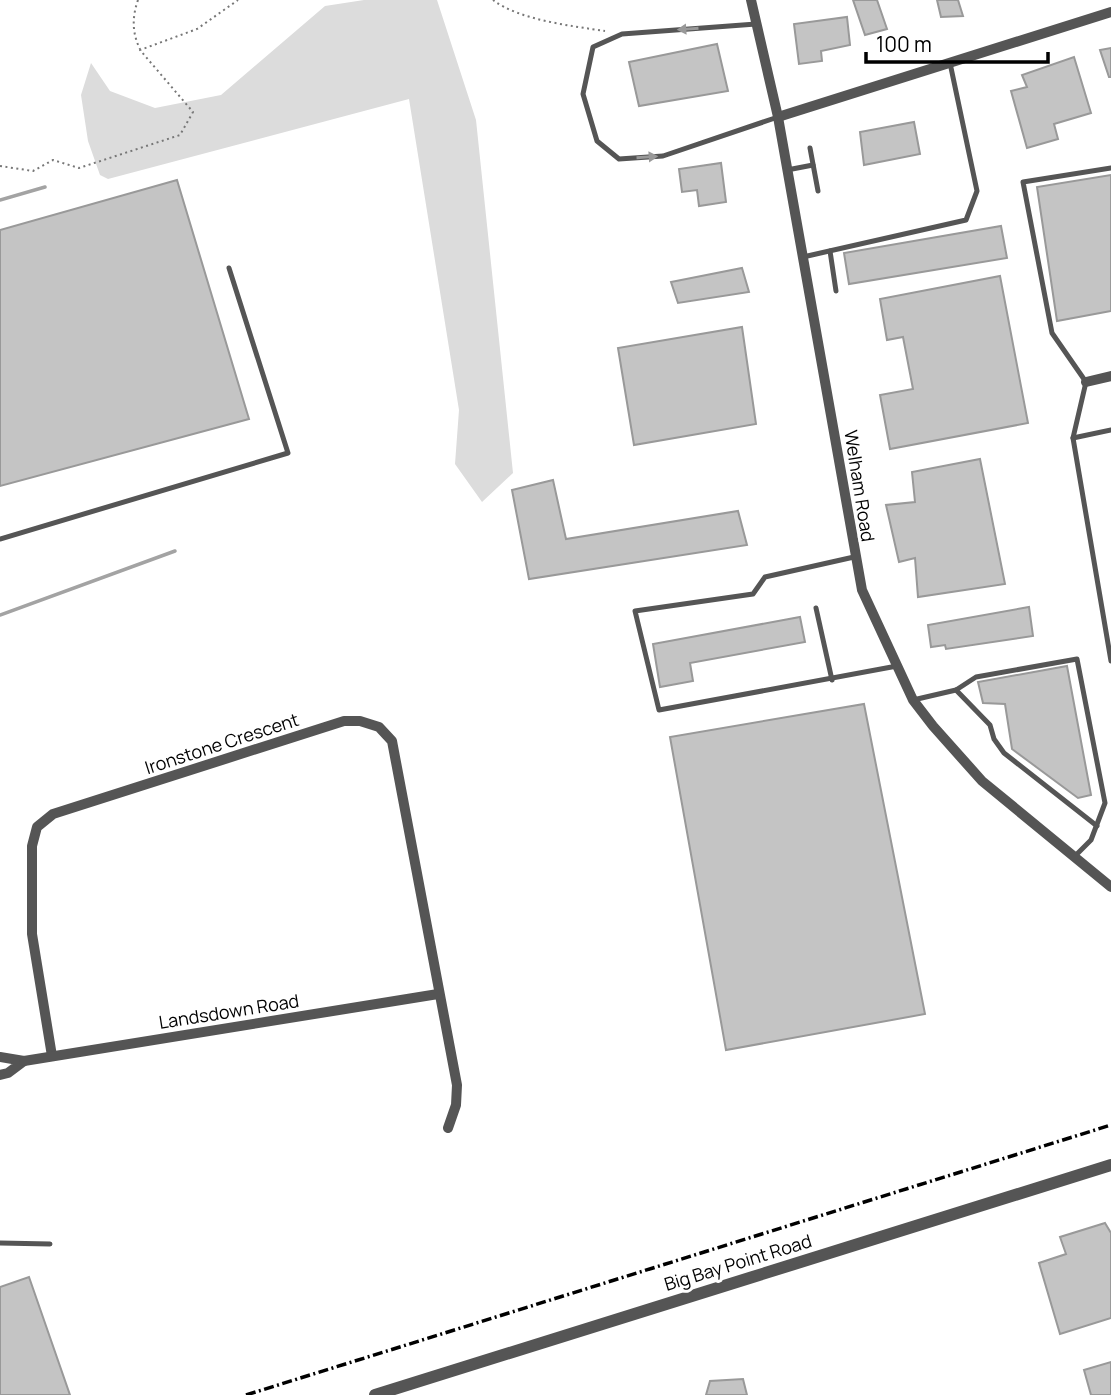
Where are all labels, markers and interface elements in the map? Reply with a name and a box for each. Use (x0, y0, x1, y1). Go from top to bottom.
scale bar (866, 21, 1048, 65)
one-way arrow (676, 24, 698, 35)
text: 100 m (876, 30, 932, 58)
one-way arrow (636, 151, 658, 162)
street label: Welham Road (839, 428, 881, 543)
street label: Ironstone Crescent (142, 707, 302, 779)
street label: Landsdown Road (157, 988, 301, 1034)
street label: Big Bay Point Road (661, 1228, 814, 1296)

